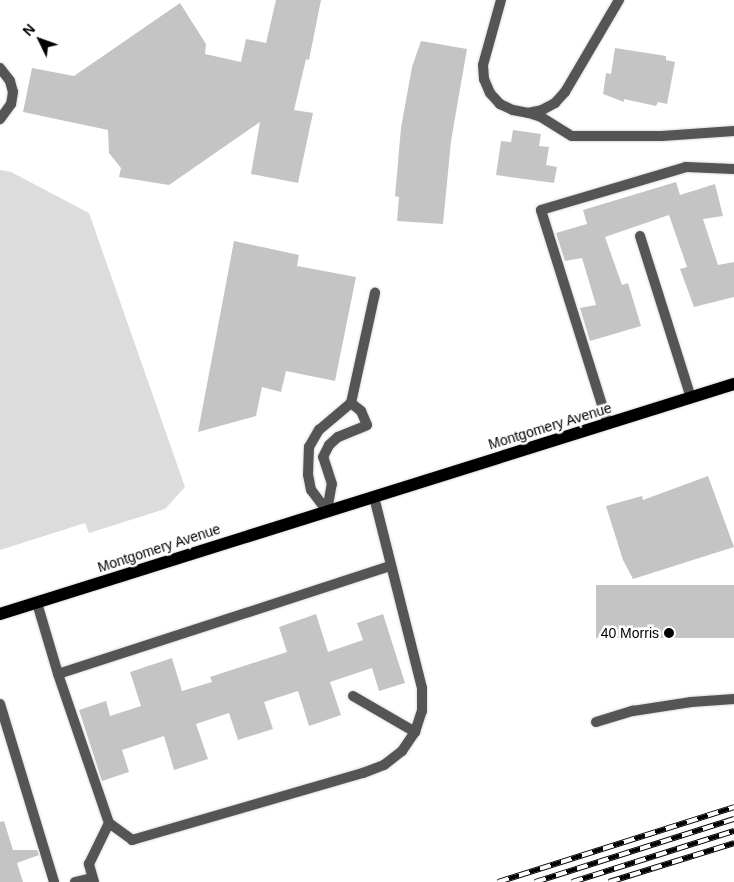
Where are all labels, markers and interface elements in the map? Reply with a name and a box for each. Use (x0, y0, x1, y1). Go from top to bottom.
north arrow (15, 15, 65, 65)
text: N (20, 21, 38, 39)
street label: Montgomery Avenue (486, 399, 614, 453)
street label: Montgomery Avenue (95, 520, 223, 576)
place label: 40 Morris (601, 625, 659, 641)
marker: 40 Morris (663, 627, 675, 639)

